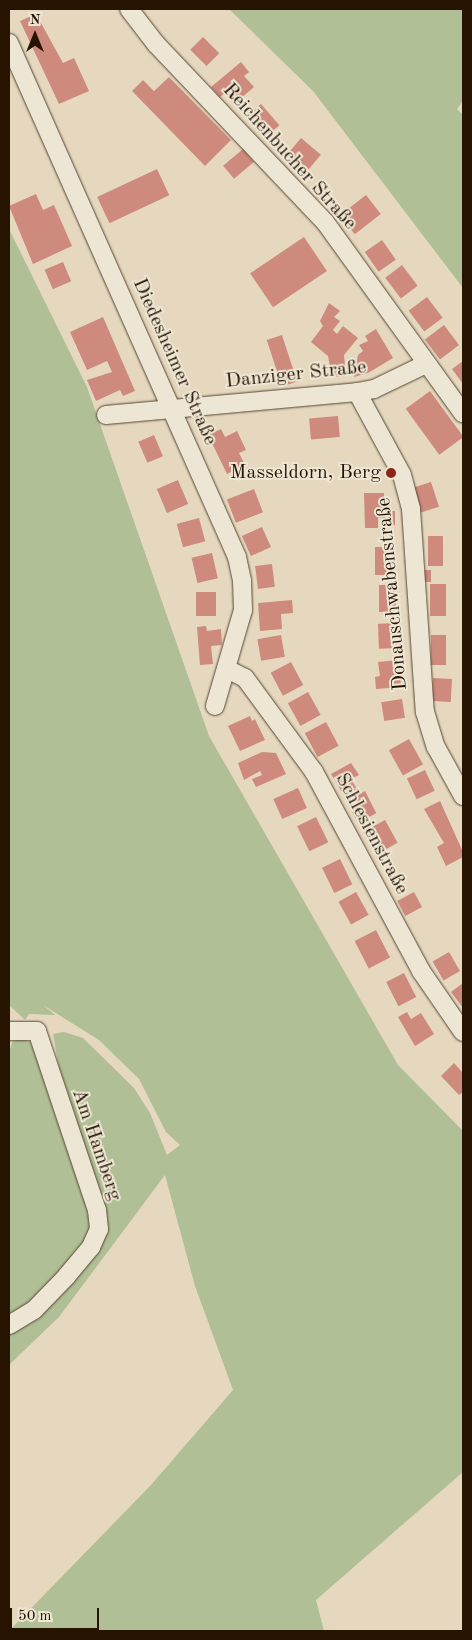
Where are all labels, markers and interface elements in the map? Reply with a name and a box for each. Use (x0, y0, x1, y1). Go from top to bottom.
north arrow (10, 10, 60, 60)
text: N (30, 13, 40, 27)
street label: Reichenbucher Straße (217, 79, 361, 235)
street label: Diedesheimer Straße (126, 275, 222, 449)
street label: Danziger Straße (224, 356, 368, 394)
place label: Masseldorn, Berg (230, 461, 381, 485)
marker: Masseldorn, Berg (385, 467, 397, 479)
street label: Donauschwabenstraße (373, 497, 413, 691)
street label: Schlesienstraße (329, 769, 413, 899)
street label: Am Hamberg (66, 1086, 126, 1204)
scale bar (12, 1598, 101, 1630)
text: 50 m (18, 1609, 52, 1624)

